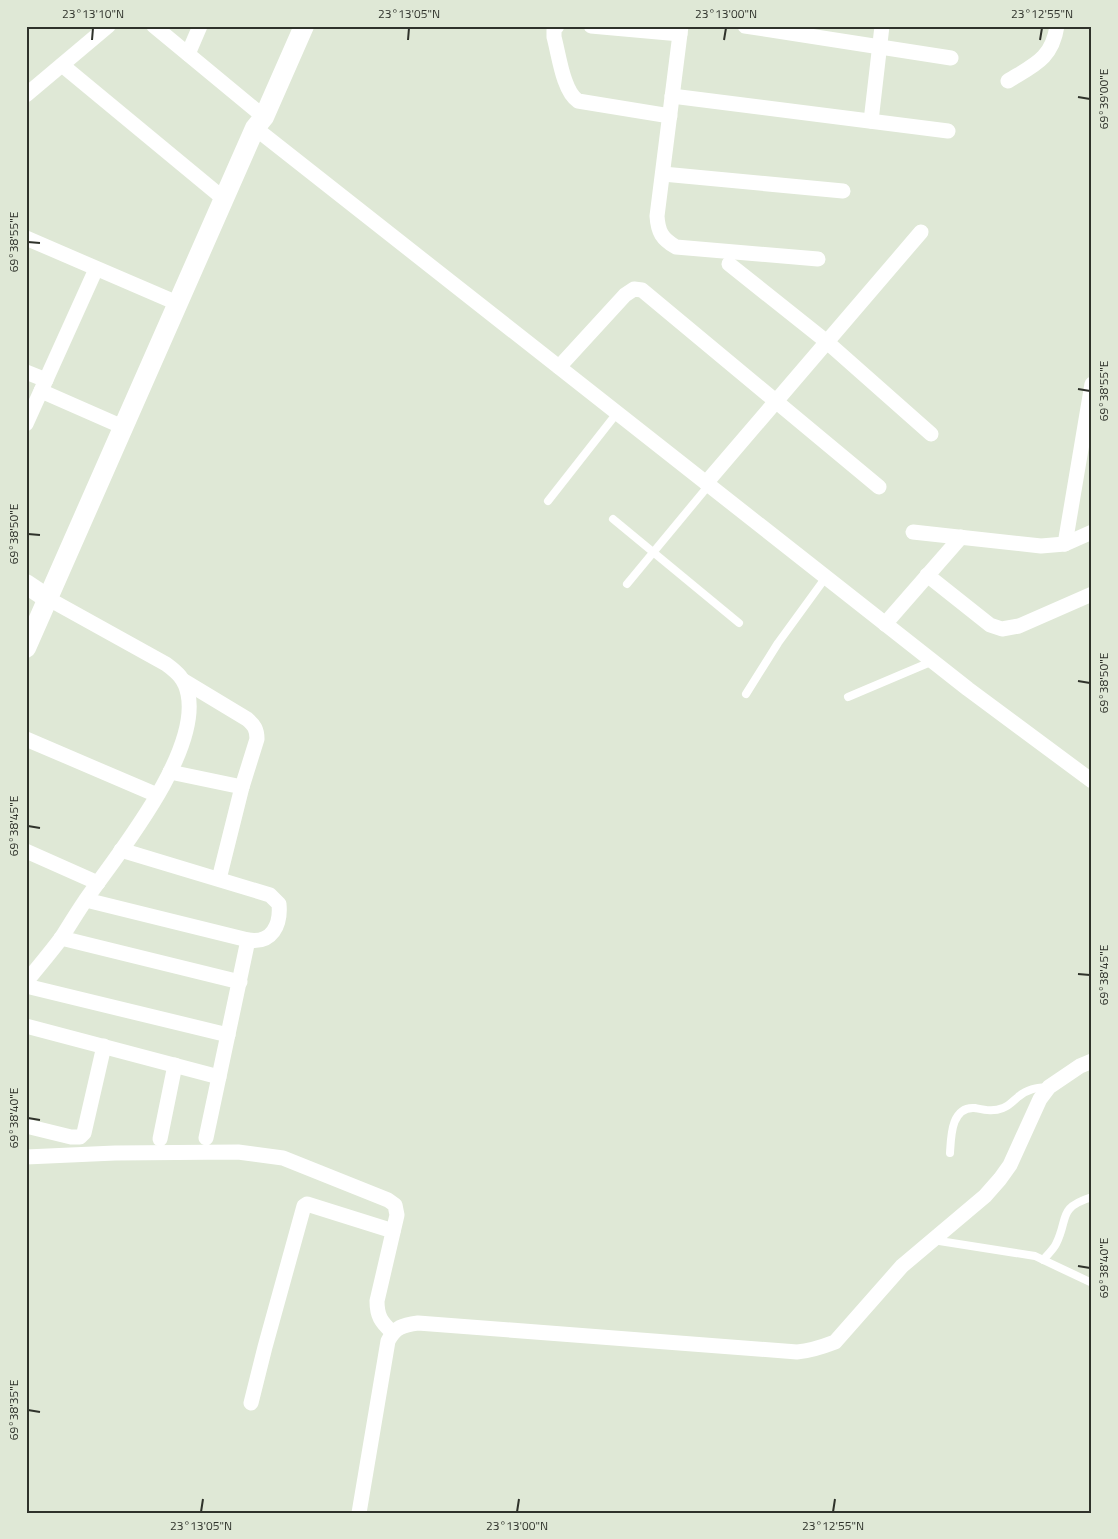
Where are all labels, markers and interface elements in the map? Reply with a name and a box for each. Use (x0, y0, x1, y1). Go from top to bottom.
text: 23°13'10"N (62, 4, 124, 23)
text: 23°13'05"N (378, 4, 440, 23)
text: 23°13'00"N (695, 4, 757, 23)
text: 23°12'55"N (1011, 4, 1073, 23)
text: 69°39'00"E (1094, 68, 1113, 129)
text: 69°38'55"E (4, 211, 23, 272)
text: 69°38'55"E (1094, 360, 1113, 421)
text: 69°38'50"E (4, 503, 23, 564)
text: 69°38'50"E (1094, 652, 1113, 713)
text: 69°38'45"E (4, 795, 23, 856)
text: 69°38'45"E (1094, 944, 1113, 1005)
text: 69°38'40"E (4, 1087, 23, 1148)
text: 69°38'40"E (1094, 1237, 1113, 1298)
text: 69°38'35"E (4, 1379, 23, 1440)
text: 23°13'05"N (170, 1516, 232, 1535)
text: 23°13'00"N (486, 1516, 548, 1535)
text: 23°12'55"N (802, 1516, 864, 1535)

